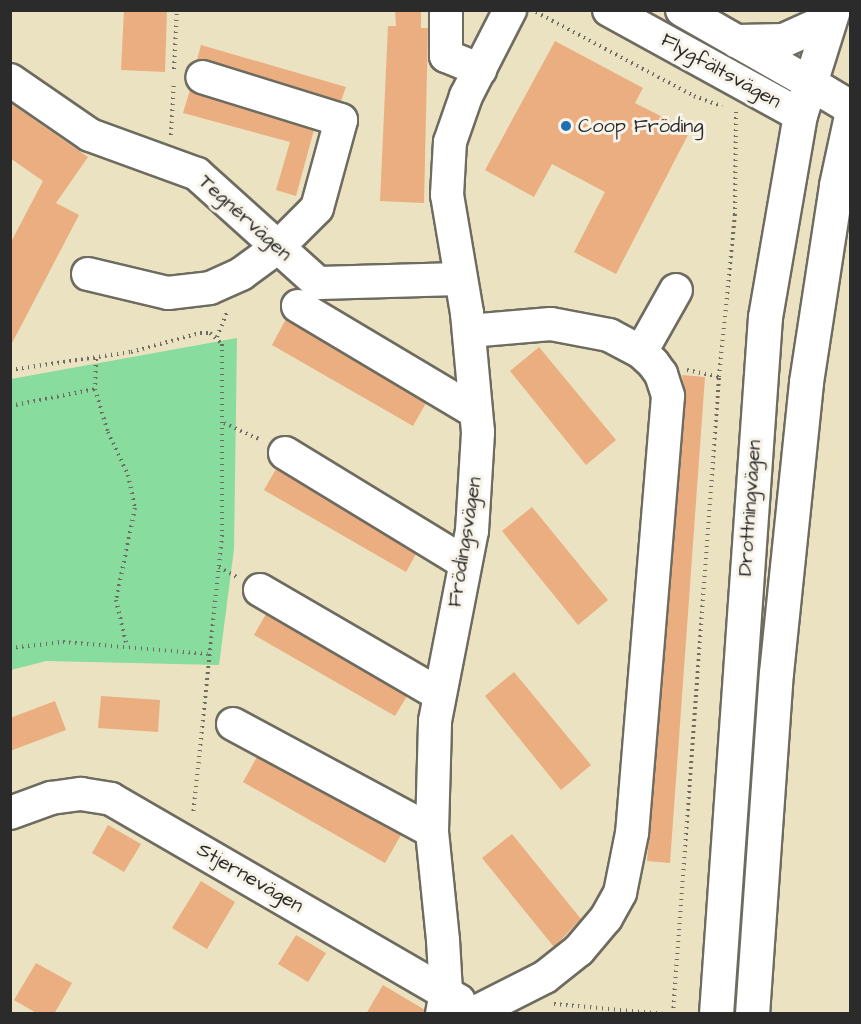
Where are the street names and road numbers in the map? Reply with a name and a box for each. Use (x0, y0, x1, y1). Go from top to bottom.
street label: Flygfältsvägen (657, 28, 785, 114)
street label: Tegnérvägen (193, 170, 297, 266)
street label: Drottningvägen (733, 439, 767, 577)
street label: Frödingsvägen (443, 475, 487, 609)
street label: Stjernevägen (193, 838, 307, 918)

